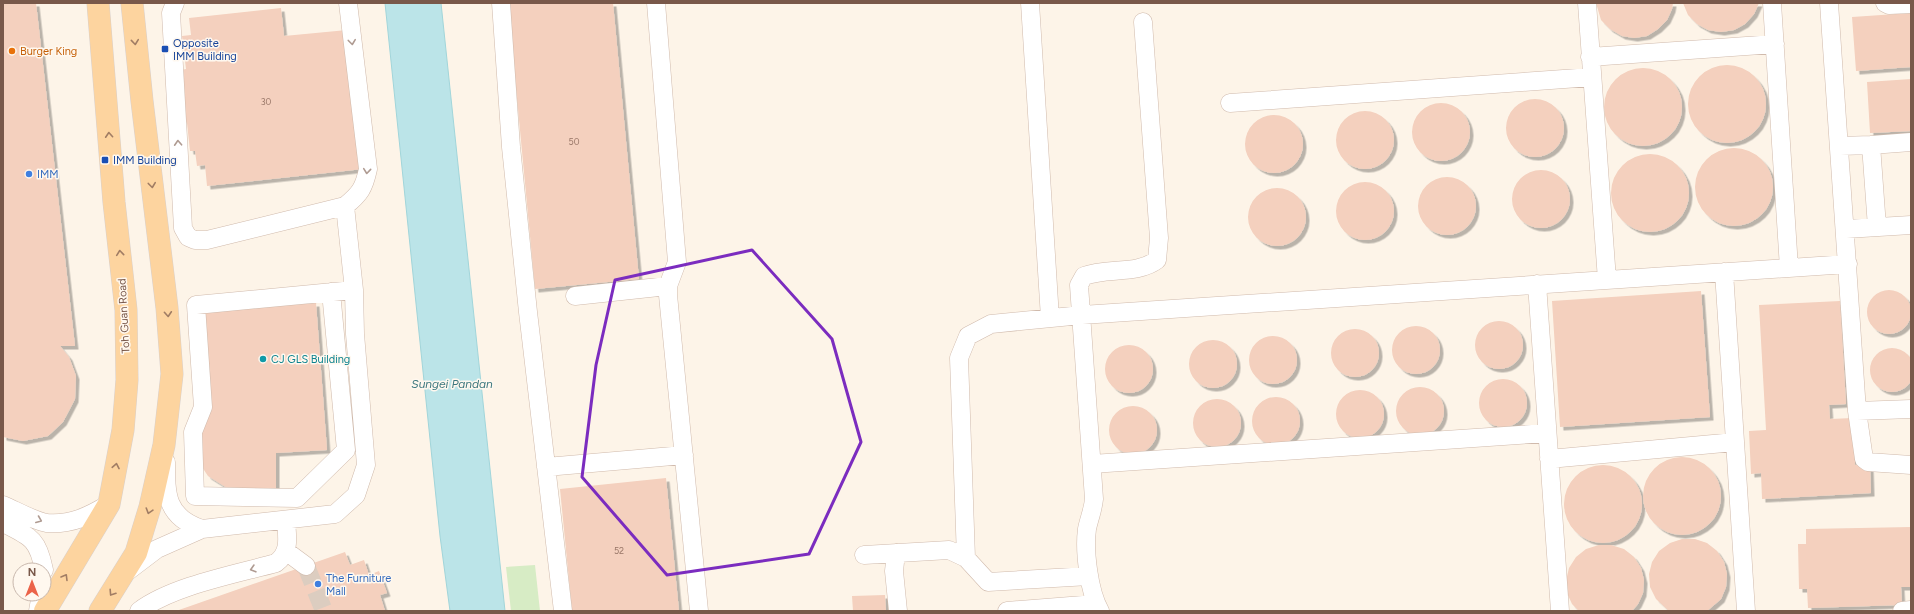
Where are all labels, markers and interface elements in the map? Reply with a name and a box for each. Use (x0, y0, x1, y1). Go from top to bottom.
place label: Opposite IMM Building (173, 37, 237, 63)
one-way arrow (131, 39, 140, 45)
one-way arrow (347, 39, 356, 45)
marker: Opposite IMM Building (160, 44, 170, 54)
place label: Burger King (20, 45, 77, 58)
marker: Burger King (7, 46, 17, 56)
house number: 30 (261, 96, 272, 107)
one-way arrow (105, 132, 114, 138)
house number: 50 (569, 136, 580, 147)
one-way arrow (174, 140, 183, 146)
place label: IMM Building (113, 154, 177, 167)
marker: IMM Building (100, 155, 110, 165)
place label: IMM (37, 168, 59, 181)
one-way arrow (363, 168, 372, 174)
marker: IMM (24, 169, 34, 179)
one-way arrow (147, 182, 156, 188)
one-way arrow (115, 250, 124, 256)
street label: Toh Guan Road (116, 278, 132, 354)
one-way arrow (163, 311, 172, 317)
place label: CJ GLS Building (271, 353, 350, 366)
marker: CJ GLS Building (258, 354, 268, 364)
water label: Sungei Pandan (411, 377, 493, 391)
one-way arrow (111, 463, 120, 469)
one-way arrow (145, 508, 154, 515)
one-way arrow (36, 515, 43, 523)
house number: 52 (614, 545, 624, 556)
north arrow (12, 562, 52, 602)
one-way arrow (250, 564, 257, 573)
text: N (28, 566, 36, 579)
place label: The Furniture Mall (326, 572, 391, 598)
one-way arrow (61, 574, 68, 581)
marker: The Furniture Mall (313, 579, 323, 589)
one-way arrow (110, 588, 117, 595)

